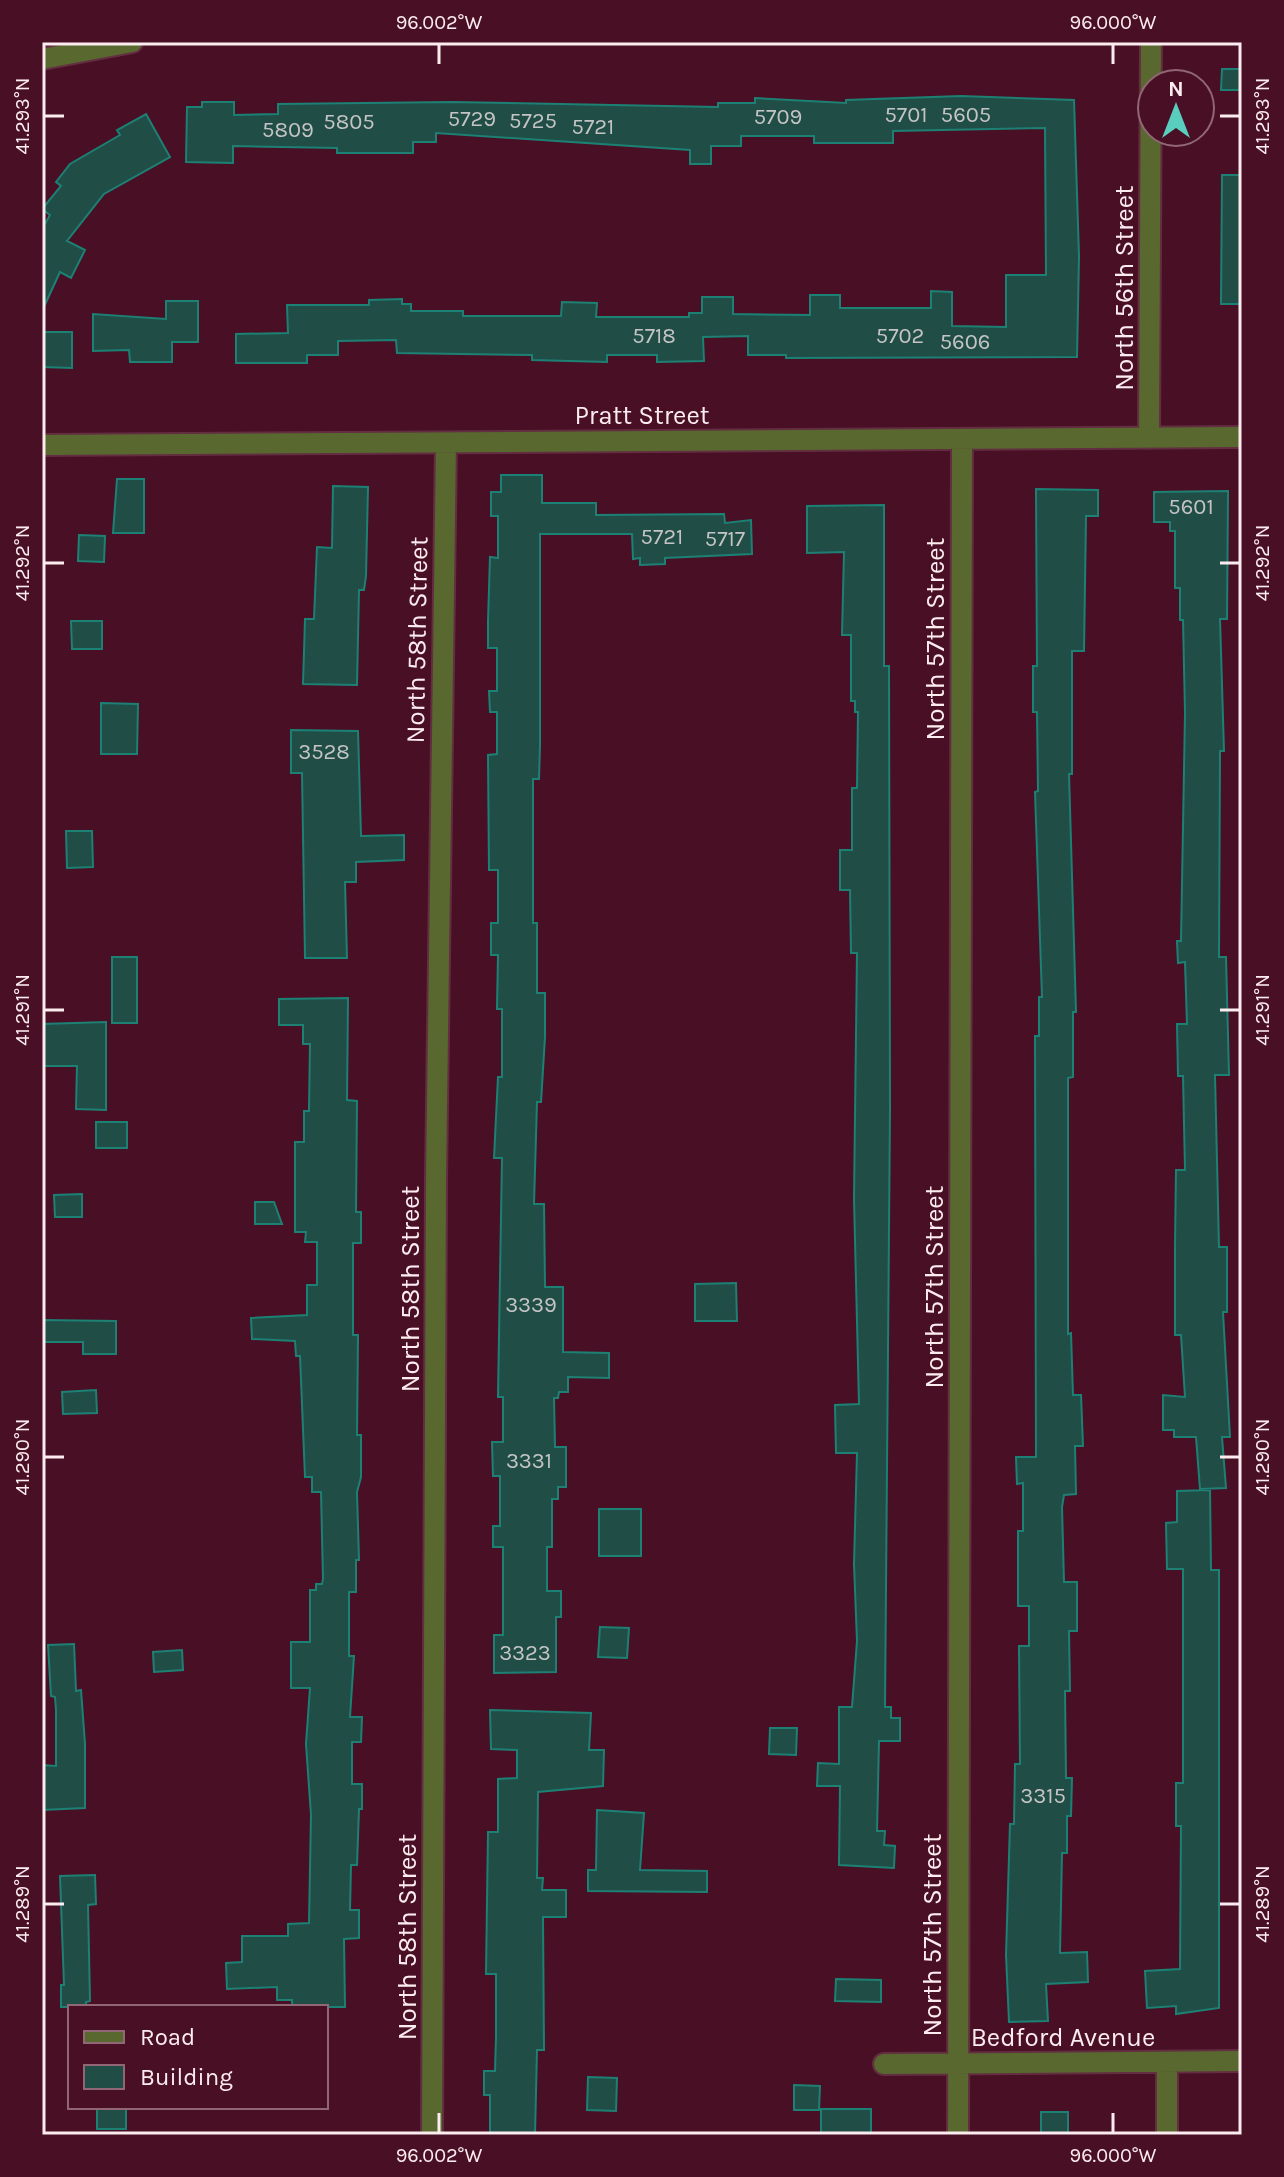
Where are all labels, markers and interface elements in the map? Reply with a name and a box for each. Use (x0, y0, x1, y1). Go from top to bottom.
text: 96.002°W (396, 11, 482, 34)
text: 96.000°W (1070, 11, 1157, 34)
north arrow (1136, 68, 1216, 148)
text: N (1168, 76, 1184, 102)
text: 41.293°N (11, 78, 34, 154)
text: 41.293°N (1251, 78, 1274, 154)
house number: 5701 (884, 102, 928, 128)
house number: 5605 (941, 102, 991, 128)
house number: 5709 (754, 104, 802, 130)
house number: 5729 (448, 106, 496, 132)
house number: 5725 (509, 108, 557, 134)
house number: 5805 (323, 109, 375, 135)
house number: 5721 (572, 114, 614, 140)
house number: 5809 (262, 117, 314, 143)
street label: North 56th Street (1109, 185, 1140, 391)
house number: 5718 (632, 323, 676, 349)
house number: 5702 (876, 323, 924, 349)
house number: 5606 (940, 329, 990, 355)
street label: Pratt Street (574, 400, 710, 431)
house number: 5601 (1168, 494, 1214, 520)
house number: 5721 (641, 524, 683, 550)
text: 41.292°N (11, 525, 34, 601)
text: 41.292°N (1251, 525, 1274, 601)
house number: 5717 (705, 526, 745, 552)
street label: North 58th Street (400, 536, 434, 744)
street label: North 57th Street (920, 537, 951, 740)
house number: 3528 (298, 739, 350, 765)
text: 41.291°N (11, 974, 34, 1046)
text: 41.291°N (1251, 974, 1274, 1046)
street label: North 58th Street (395, 1185, 426, 1392)
street label: North 57th Street (919, 1185, 950, 1388)
house number: 3339 (505, 1292, 557, 1318)
text: 41.290°N (11, 1419, 34, 1495)
text: 41.290°N (1251, 1419, 1274, 1495)
house number: 3331 (506, 1448, 552, 1474)
house number: 3323 (499, 1640, 551, 1666)
house number: 3315 (1020, 1783, 1066, 1809)
street label: North 58th Street (392, 1833, 423, 2040)
street label: North 57th Street (917, 1833, 948, 2036)
text: 41.289°N (11, 1865, 34, 1943)
text: 41.289°N (1251, 1865, 1274, 1943)
legend (68, 2005, 328, 2109)
street label: Bedford Avenue (971, 2022, 1155, 2053)
text: Road (140, 2023, 195, 2051)
text: Building (140, 2063, 233, 2091)
text: 96.002°W (396, 2144, 482, 2167)
text: 96.000°W (1070, 2144, 1157, 2167)

